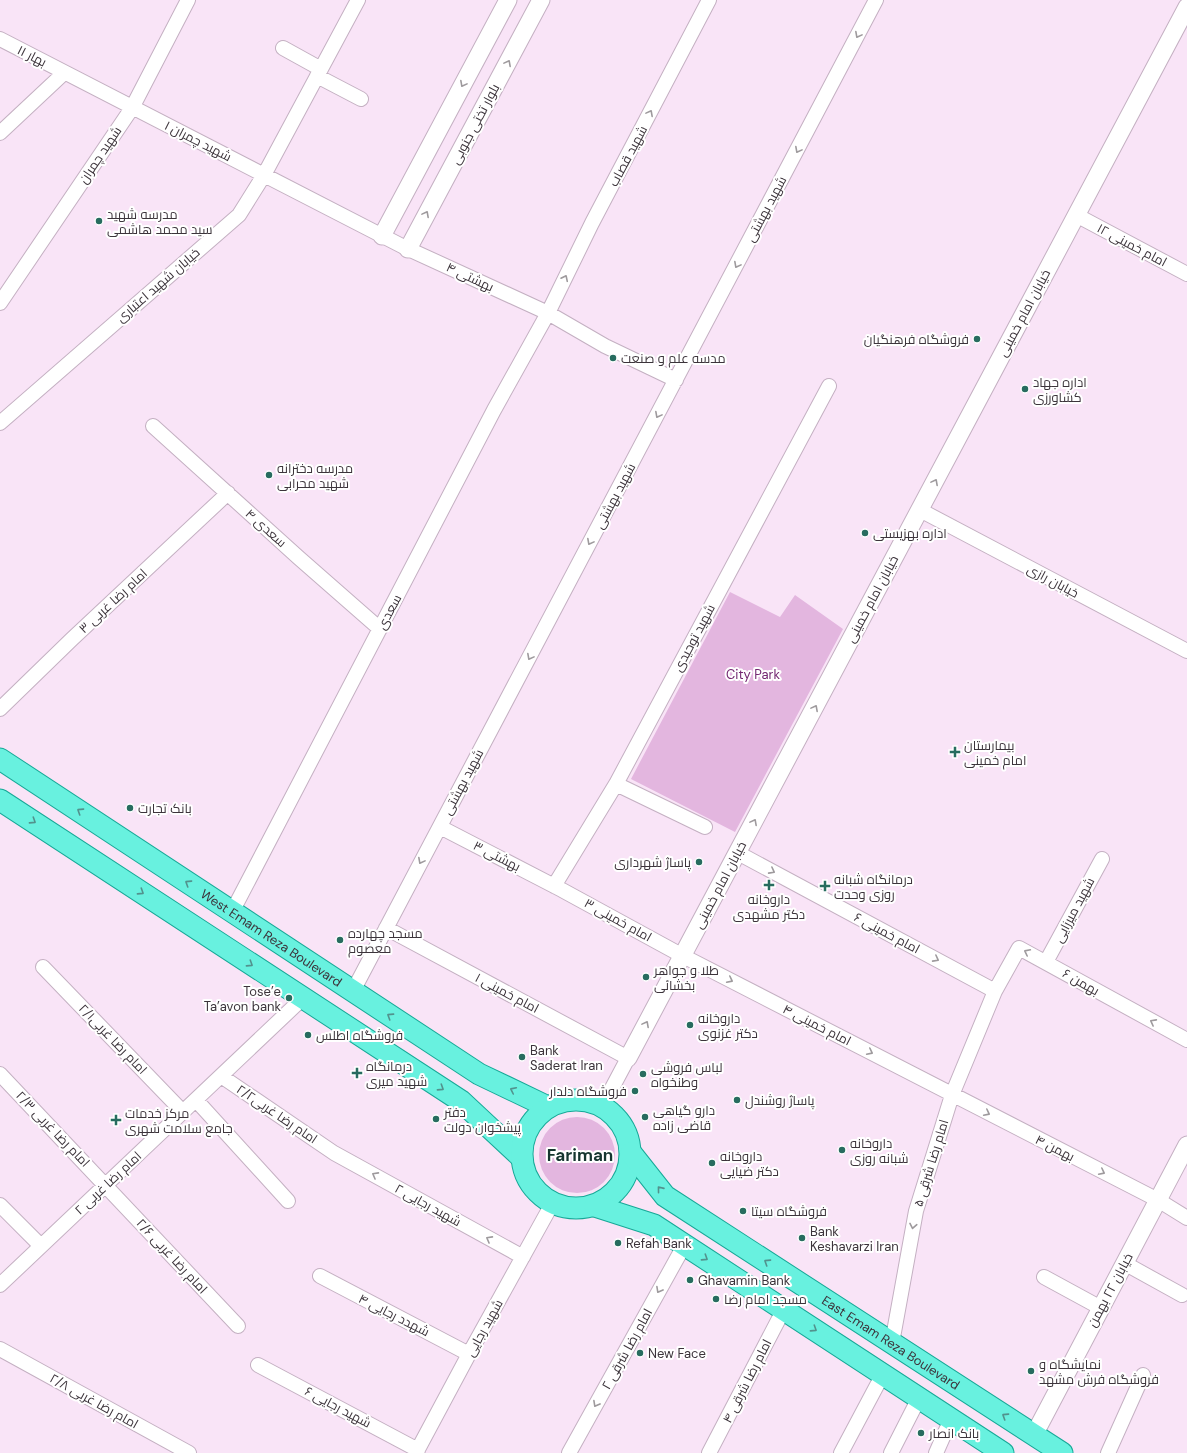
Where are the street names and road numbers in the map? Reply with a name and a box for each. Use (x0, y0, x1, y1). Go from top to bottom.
street label: بهار ۱۱ (14, 41, 50, 71)
street label: بلوار تختی جنوبی (447, 81, 503, 167)
street label: شهید چمران ۱ (161, 117, 234, 166)
street label: شهید چمران (75, 123, 126, 188)
street label: شهید قصاب (605, 123, 651, 189)
street label: شهید بهشتی (742, 173, 790, 245)
street label: امام خمینی ۱۲ (1094, 219, 1170, 271)
street label: خیابان شهید اعتباری (113, 244, 203, 326)
street label: بهشتی ۴ (443, 259, 497, 295)
street label: خیابان امام خمینی (994, 266, 1055, 360)
street label: شهید بهشتی (591, 460, 639, 532)
street label: سعدی ۴ (242, 505, 290, 551)
street label: خیابان امام خمینی (842, 552, 903, 646)
street label: خیابان رازی (1024, 560, 1082, 602)
street label: امام رضا غربی ۳ (75, 565, 151, 638)
street label: سعدی (373, 591, 405, 633)
street label: شهید توحیدی (669, 601, 719, 675)
street label: شهید بهشتی (439, 746, 487, 818)
street label: بهشتی ۳ (471, 837, 523, 875)
street label: خیابان امام خمینی (690, 838, 751, 932)
street label: شهید میرزایی (1050, 874, 1098, 946)
street label: West Emam Reza Boulevard (198, 885, 346, 990)
street label: امام خمینی ۳ (581, 894, 655, 946)
street label: امام خمینی ۶ (851, 909, 923, 958)
street label: بهمن ۶ (1060, 965, 1102, 999)
street label: امام خمینی ۱ (472, 969, 542, 1018)
street label: امام رضا غربی۲/۱ (74, 1000, 151, 1078)
street label: امام خمینی ۴ (779, 1001, 854, 1050)
street label: امام رضا غربی۲/۲ (233, 1081, 321, 1148)
street label: امام رضا غربی ۲/۳ (12, 1087, 94, 1171)
street label: امام رضا شرقی ۵ (910, 1117, 953, 1209)
street label: بهمن ۴ (1032, 1131, 1078, 1165)
street label: امام رضا غربی ۲ (71, 1148, 146, 1219)
street label: شهید رجایی ۲ (392, 1180, 464, 1230)
street label: امام رضا غربی ۲/۶ (132, 1215, 211, 1298)
street label: خیابان ۲۲ بهمن (1083, 1250, 1137, 1330)
street label: شهدد رجایی ۴ (356, 1290, 432, 1340)
street label: East Emam Reza Boulevard (819, 1291, 963, 1393)
street label: شهید رجایی (461, 1296, 507, 1360)
street label: امام رضا شرقی ۲ (598, 1305, 657, 1393)
street label: امام رضا شرقی ۴ (719, 1336, 776, 1426)
street label: امام رضا غربی ۲/۸ (46, 1370, 141, 1433)
street label: شهید رجایی ۶ (302, 1382, 374, 1432)

